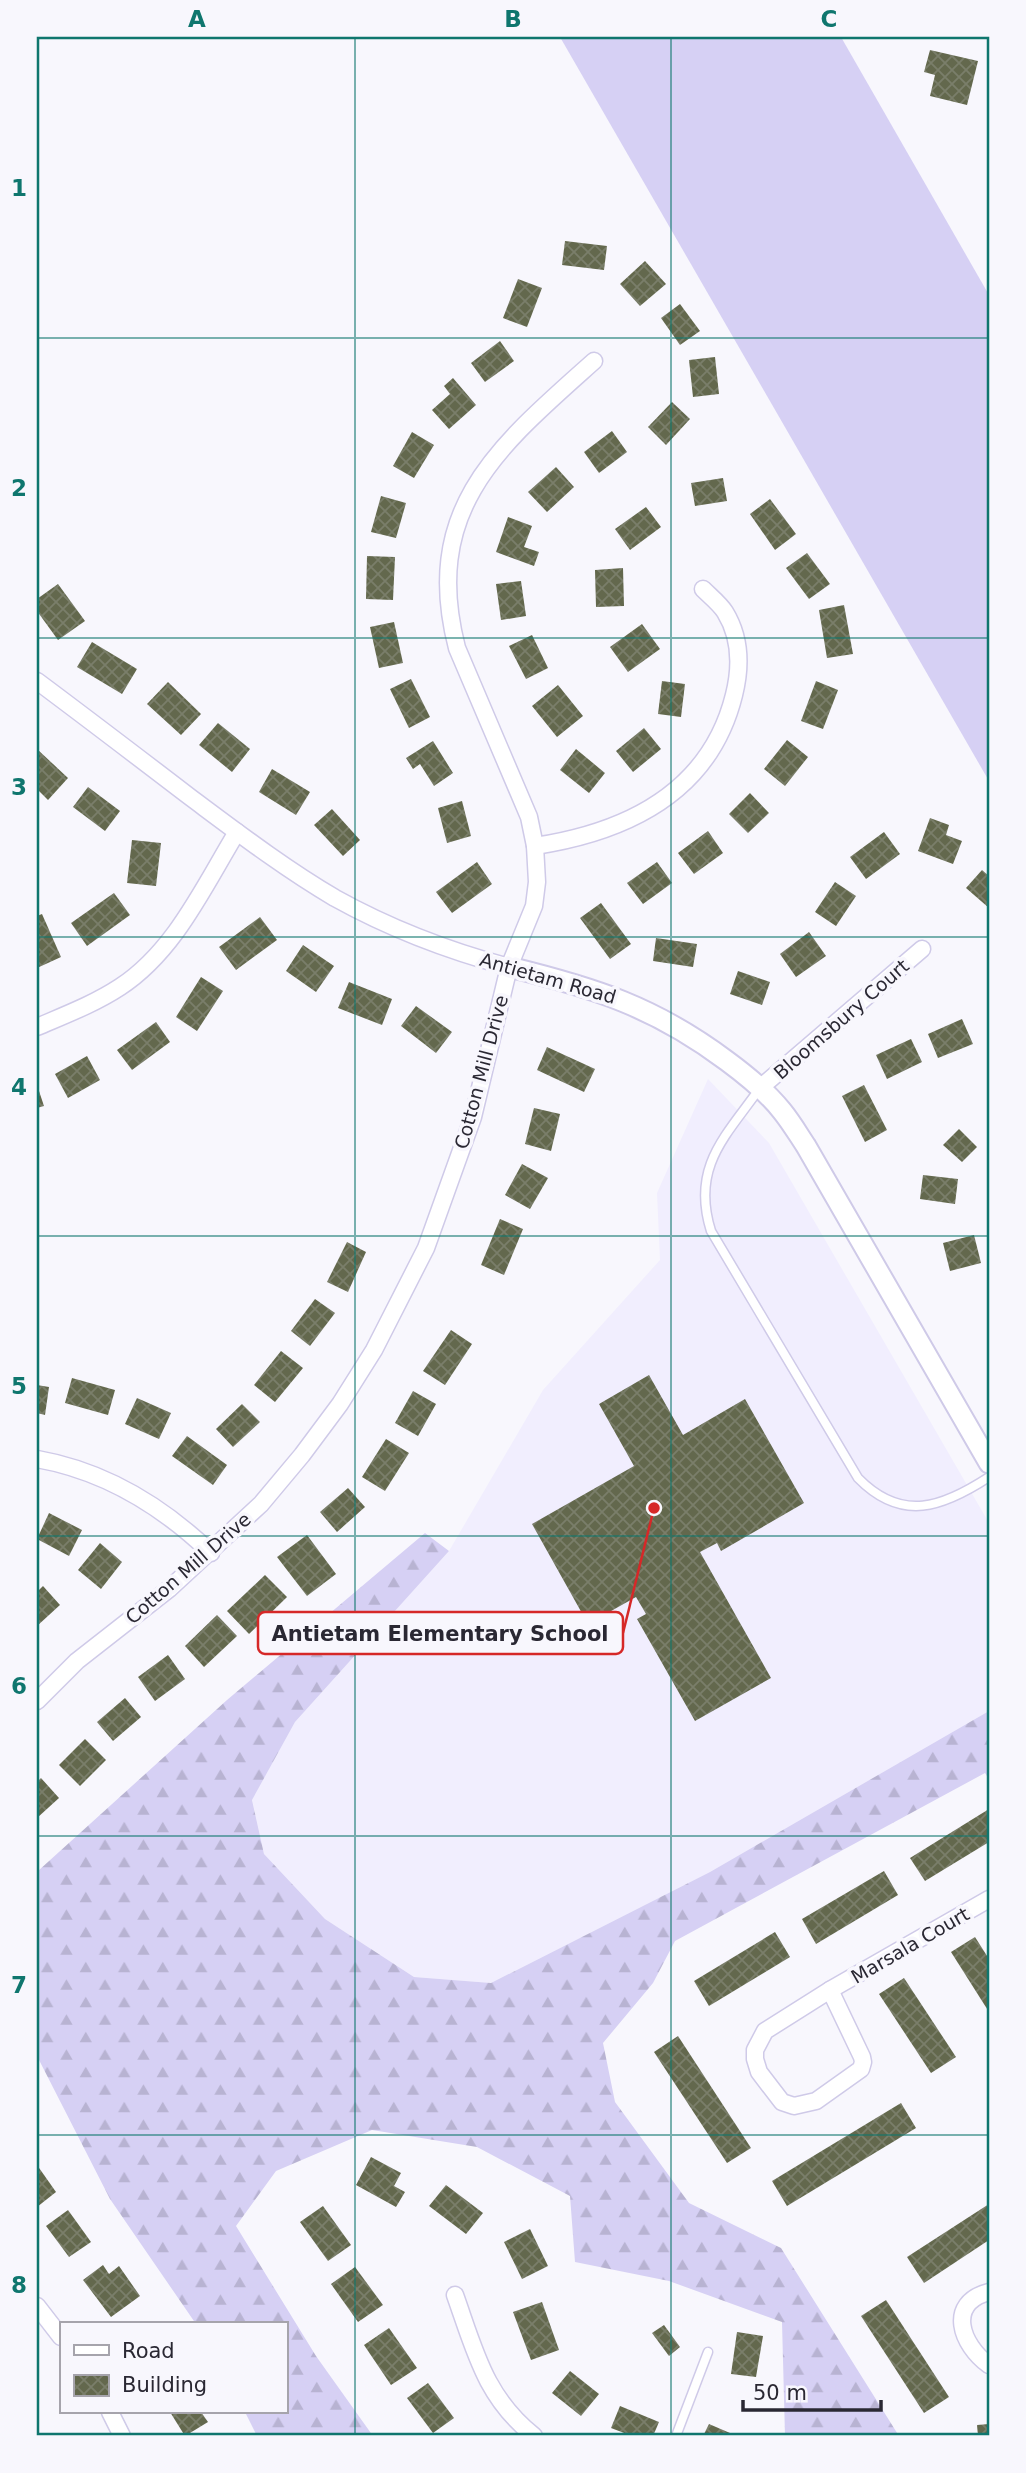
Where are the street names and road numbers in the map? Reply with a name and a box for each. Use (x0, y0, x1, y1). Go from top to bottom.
street label: Antietam Road (477, 948, 619, 1008)
street label: Bloomsbury Court (769, 954, 913, 1084)
street label: Cotton Mill Drive (450, 993, 512, 1151)
street label: Cotton Mill Drive (121, 1508, 255, 1628)
street label: Marsala Court (847, 1902, 973, 1988)

